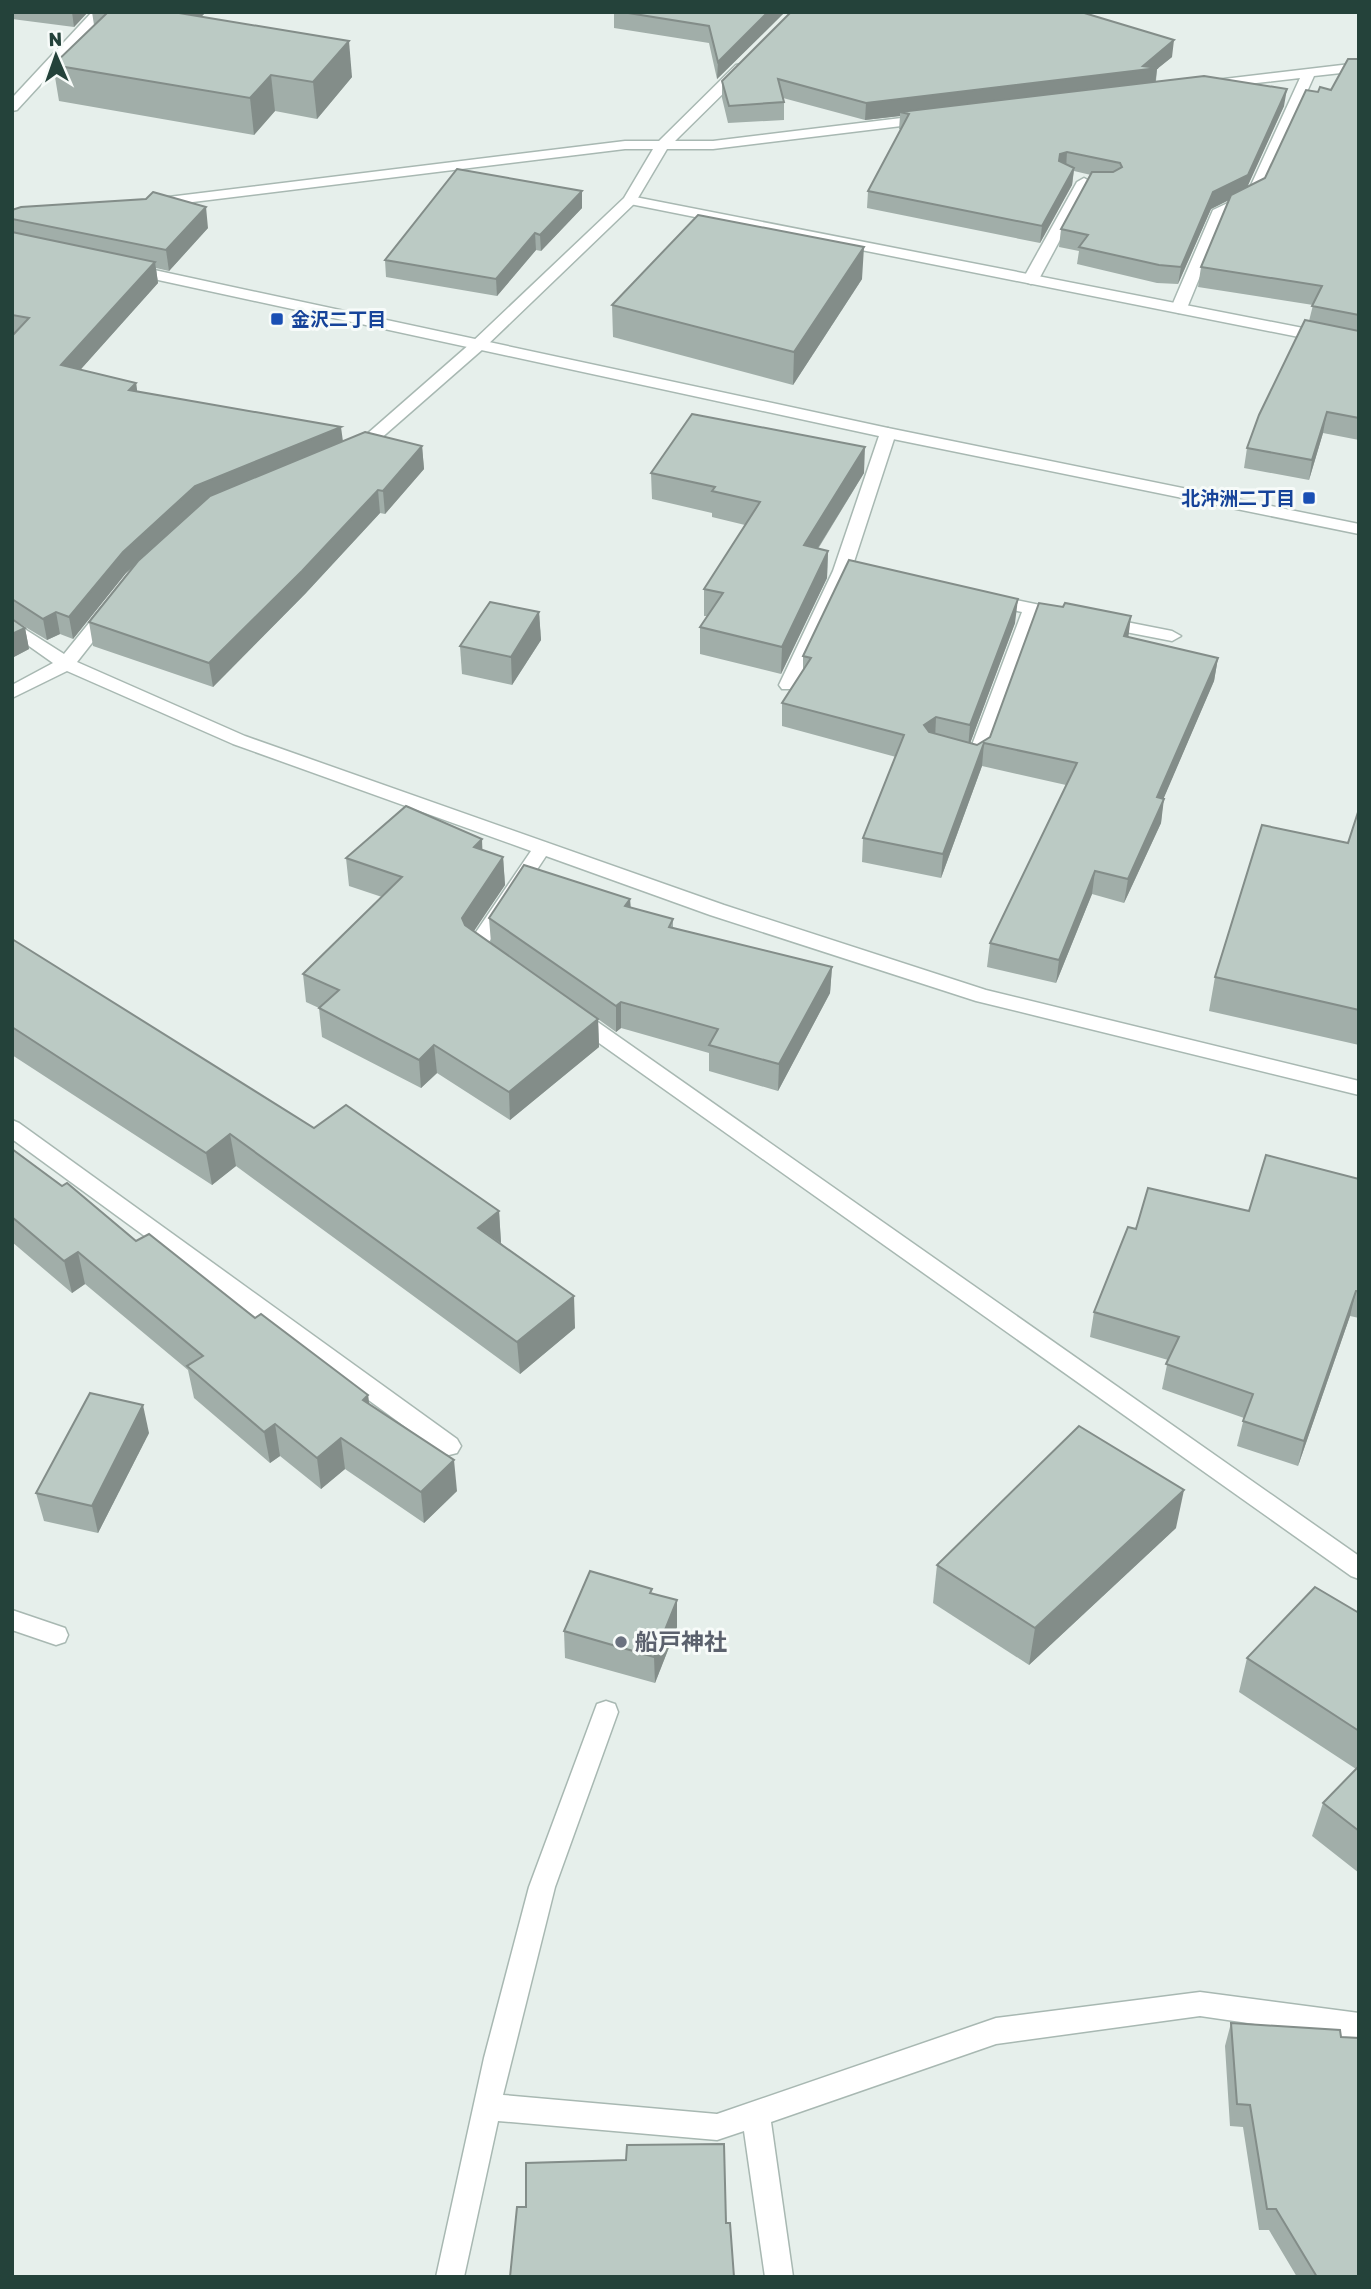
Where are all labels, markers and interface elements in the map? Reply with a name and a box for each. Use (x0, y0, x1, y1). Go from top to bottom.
north arrow (21, 21, 91, 91)
text: N (48, 28, 63, 51)
place label: 金沢二丁目 (291, 308, 386, 331)
marker: 金沢二丁目 (269, 311, 285, 327)
place label: 北沖洲二丁目 (1181, 487, 1295, 510)
marker: 北沖洲二丁目 (1301, 490, 1317, 506)
place label: 船戸神社 (635, 1628, 727, 1656)
marker: 船戸神社 (613, 1634, 629, 1650)

